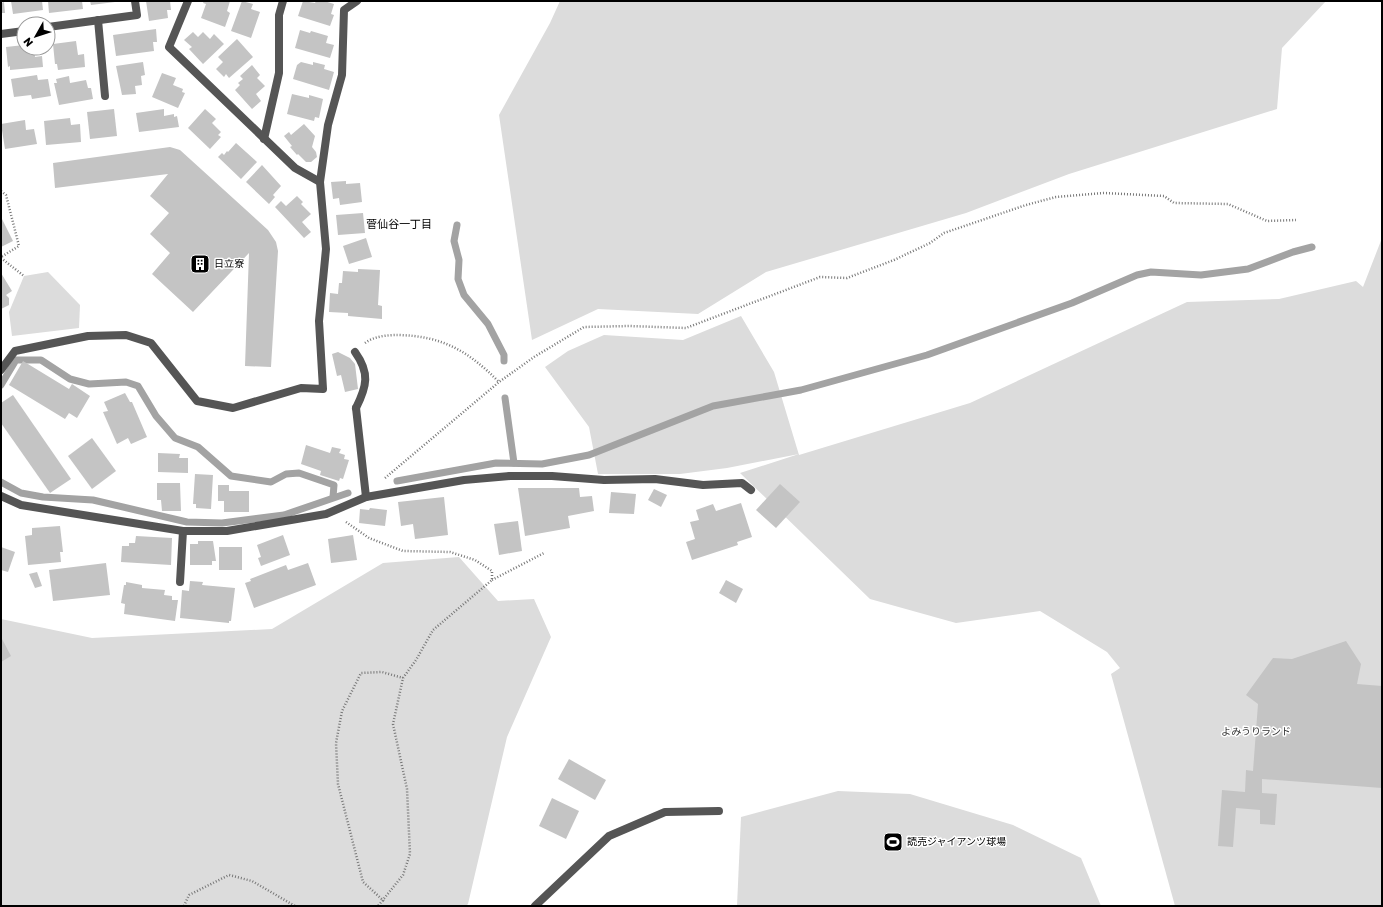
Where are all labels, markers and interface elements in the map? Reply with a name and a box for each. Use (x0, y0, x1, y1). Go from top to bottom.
north arrow (16, 16, 56, 56)
text: N (21, 35, 36, 49)
district label: 菅仙谷一丁目 (366, 218, 432, 231)
building icon: 日立寮 (189, 253, 211, 275)
place label: 日立寮 (214, 258, 244, 270)
park label: よみうりランド (1221, 726, 1291, 738)
sports icon: 読売ジャイアンツ球場 (882, 831, 904, 853)
place label: 読売ジャイアンツ球場 (907, 836, 1006, 848)

